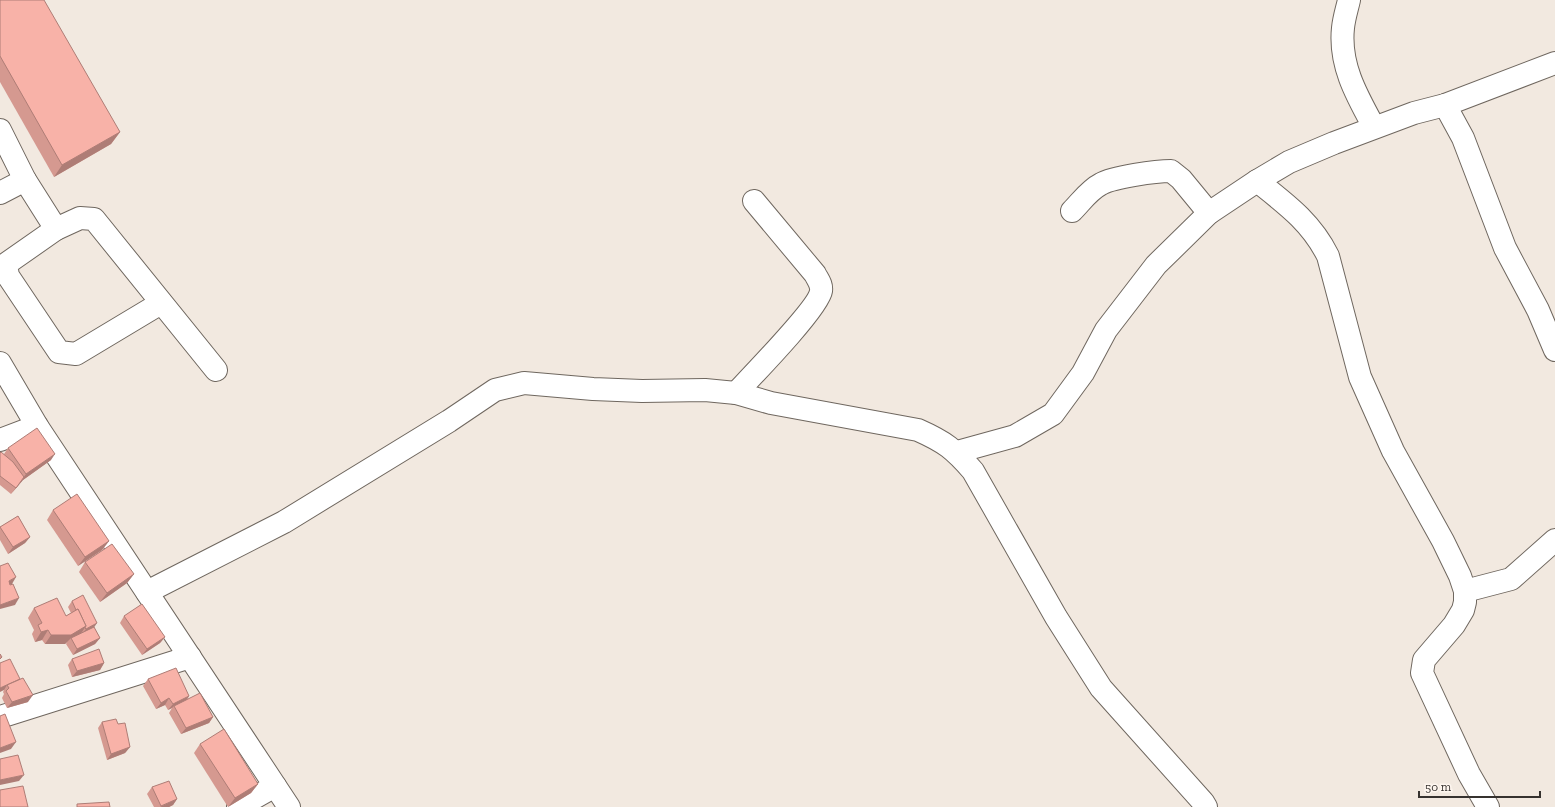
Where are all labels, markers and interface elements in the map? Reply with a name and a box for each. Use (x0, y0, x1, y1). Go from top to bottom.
scale bar (1419, 773, 1540, 799)
text: 50 m (1425, 780, 1452, 794)

